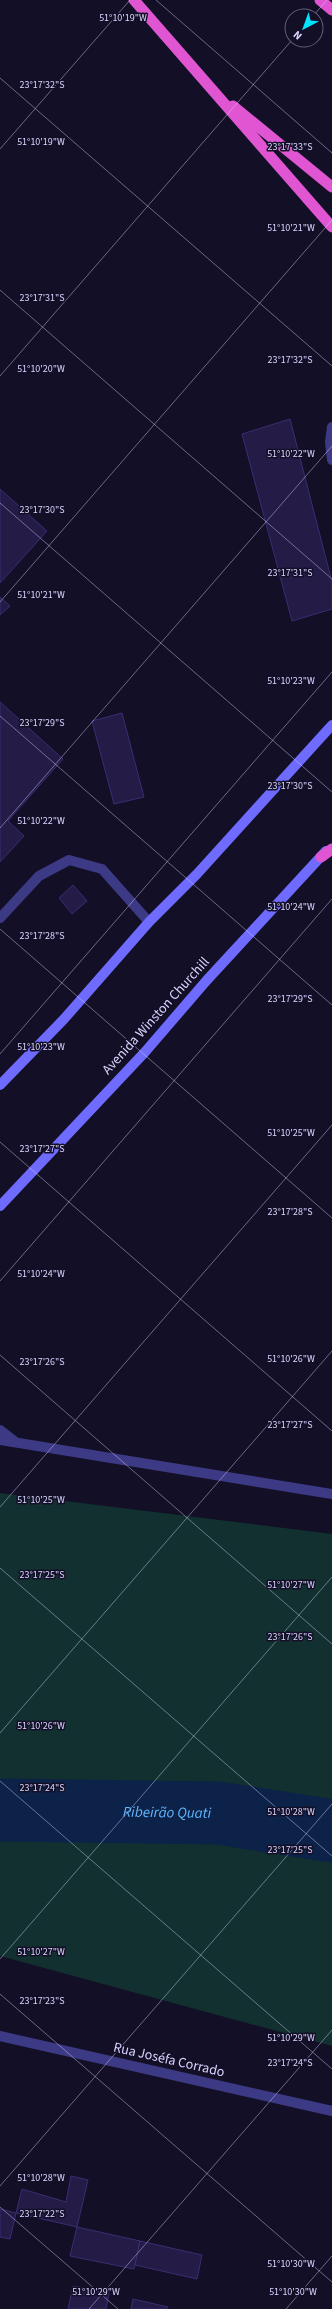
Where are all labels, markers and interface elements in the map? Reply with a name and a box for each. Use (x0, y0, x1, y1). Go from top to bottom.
north arrow (284, 8, 324, 48)
text: 51°10'19"W (99, 11, 147, 25)
text: N (290, 27, 305, 43)
text: 23°17'32"S (19, 78, 65, 92)
text: 51°10'19"W (17, 135, 65, 149)
text: 23°17'33"S (267, 140, 313, 154)
text: 51°10'21"W (267, 221, 315, 235)
text: 23°17'31"S (19, 291, 65, 305)
text: 23°17'32"S (267, 353, 313, 367)
text: 51°10'20"W (17, 362, 65, 376)
text: 51°10'22"W (267, 447, 315, 461)
text: 23°17'30"S (19, 503, 65, 517)
text: 23°17'31"S (267, 566, 313, 580)
text: 51°10'21"W (17, 588, 65, 602)
text: 51°10'23"W (267, 674, 315, 688)
text: 23°17'29"S (19, 716, 65, 730)
text: 23°17'30"S (267, 779, 313, 793)
text: 51°10'22"W (17, 814, 65, 828)
text: 51°10'24"W (267, 900, 315, 914)
text: 23°17'28"S (19, 929, 65, 943)
street label: Avenida Winston Churchill (98, 952, 215, 1079)
text: 23°17'29"S (267, 992, 313, 1006)
text: 51°10'23"W (17, 1040, 65, 1054)
text: 51°10'25"W (267, 1126, 315, 1140)
text: 23°17'27"S (19, 1142, 65, 1156)
text: 23°17'28"S (267, 1205, 313, 1219)
text: 51°10'24"W (17, 1267, 65, 1281)
text: 51°10'26"W (267, 1352, 315, 1366)
text: 23°17'26"S (19, 1355, 65, 1369)
text: 23°17'27"S (267, 1418, 313, 1432)
text: 51°10'25"W (17, 1493, 65, 1507)
text: 23°17'25"S (19, 1568, 65, 1582)
text: 51°10'27"W (267, 1578, 315, 1592)
text: 23°17'26"S (267, 1630, 313, 1644)
text: 51°10'26"W (17, 1719, 65, 1733)
text: 23°17'24"S (19, 1781, 65, 1795)
water label: Ribeirão Quati (123, 1801, 212, 1823)
text: 51°10'28"W (267, 1805, 315, 1819)
text: 23°17'25"S (267, 1843, 313, 1857)
text: 51°10'27"W (17, 1945, 65, 1959)
text: 23°17'23"S (19, 1994, 65, 2008)
text: 51°10'29"W (267, 2031, 315, 2045)
street label: Rua Joséfa Corrado (111, 2037, 227, 2083)
text: 23°17'24"S (267, 2056, 313, 2070)
text: 51°10'28"W (17, 2171, 65, 2185)
text: 23°17'22"S (19, 2207, 65, 2221)
text: 51°10'30"W (267, 2257, 315, 2271)
text: 51°10'29"W (72, 2285, 120, 2299)
text: 51°10'30"W (269, 2285, 317, 2299)

